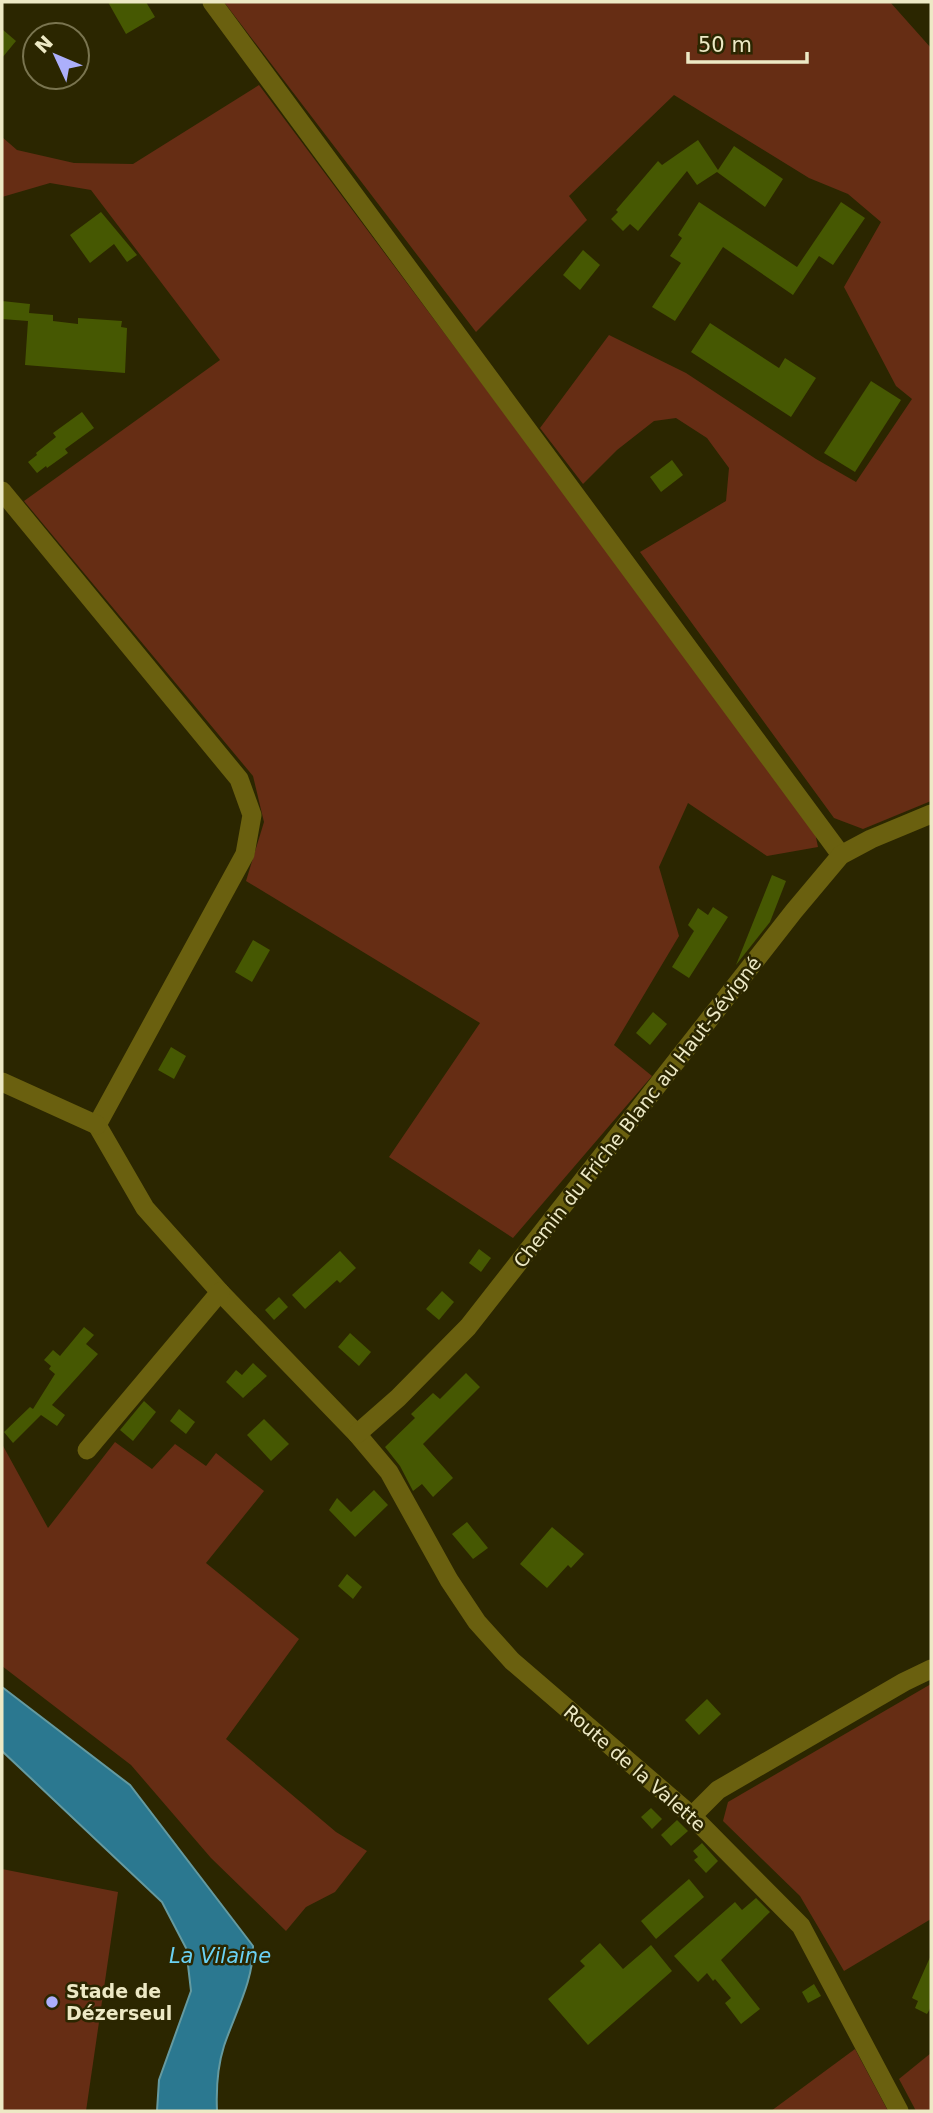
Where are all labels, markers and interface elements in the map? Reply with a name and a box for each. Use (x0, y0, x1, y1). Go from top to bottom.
north arrow (21, 21, 91, 91)
scale bar (688, 21, 807, 65)
text: N (30, 31, 57, 58)
text: 50 m (698, 33, 752, 57)
street label: Chemin du Friche Blanc au Haut-Sévigné (509, 952, 765, 1272)
street label: Route de la Valette (560, 1700, 710, 1836)
water label: La Vilaine (169, 1944, 271, 1968)
place label: Stade de Dézerseul (66, 1980, 172, 2024)
marker: Stade de Dézerseul (44, 1994, 60, 2010)

